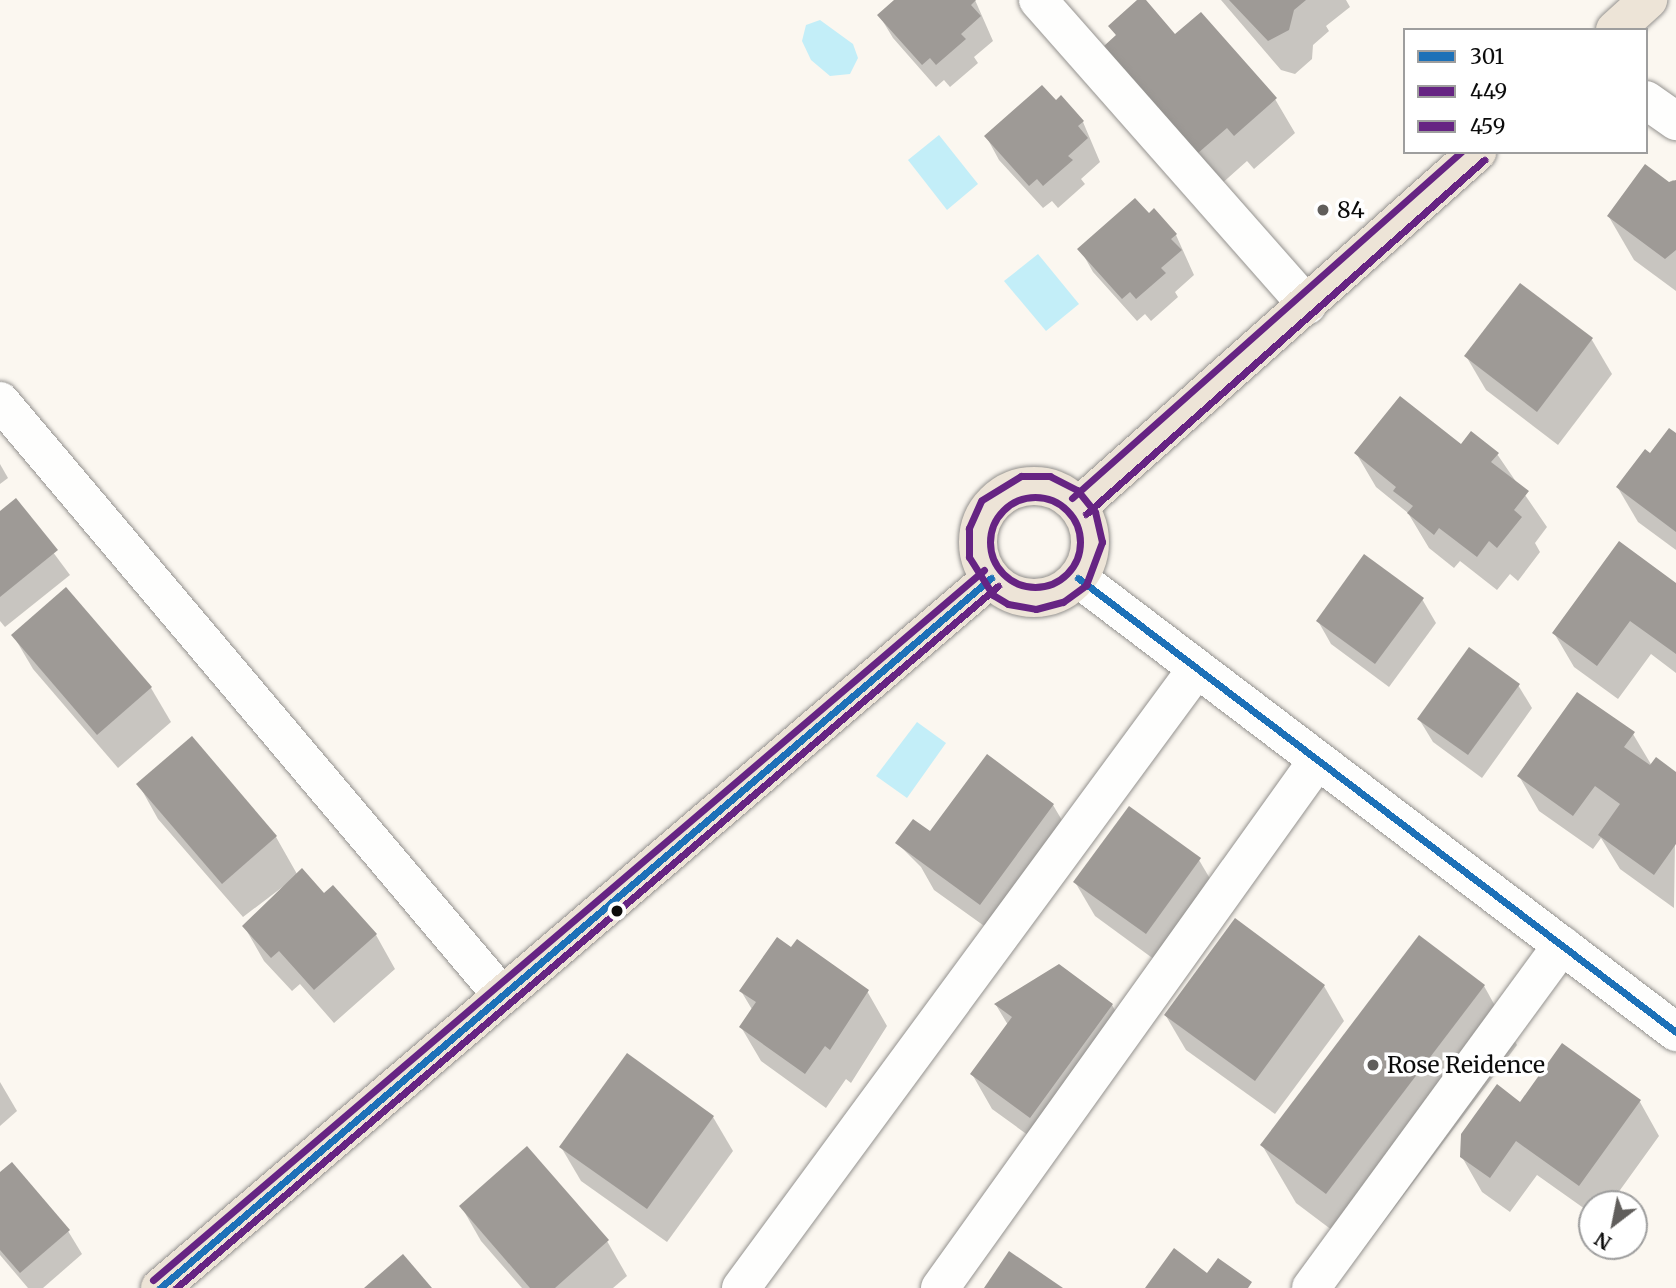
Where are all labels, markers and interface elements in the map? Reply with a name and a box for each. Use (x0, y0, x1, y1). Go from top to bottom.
legend (1403, 28, 1648, 154)
text: 301 (1470, 43, 1504, 70)
text: 449 (1470, 78, 1507, 105)
text: 459 (1470, 113, 1505, 140)
place label: 84 (1337, 196, 1365, 224)
marker: 84 (1315, 202, 1331, 218)
unlabelled marker (610, 904, 624, 918)
place label: Rose Reidence (1387, 1051, 1545, 1079)
marker: Rose Reidence (1365, 1057, 1381, 1073)
north arrow (1578, 1190, 1648, 1260)
text: N (1590, 1227, 1616, 1255)

